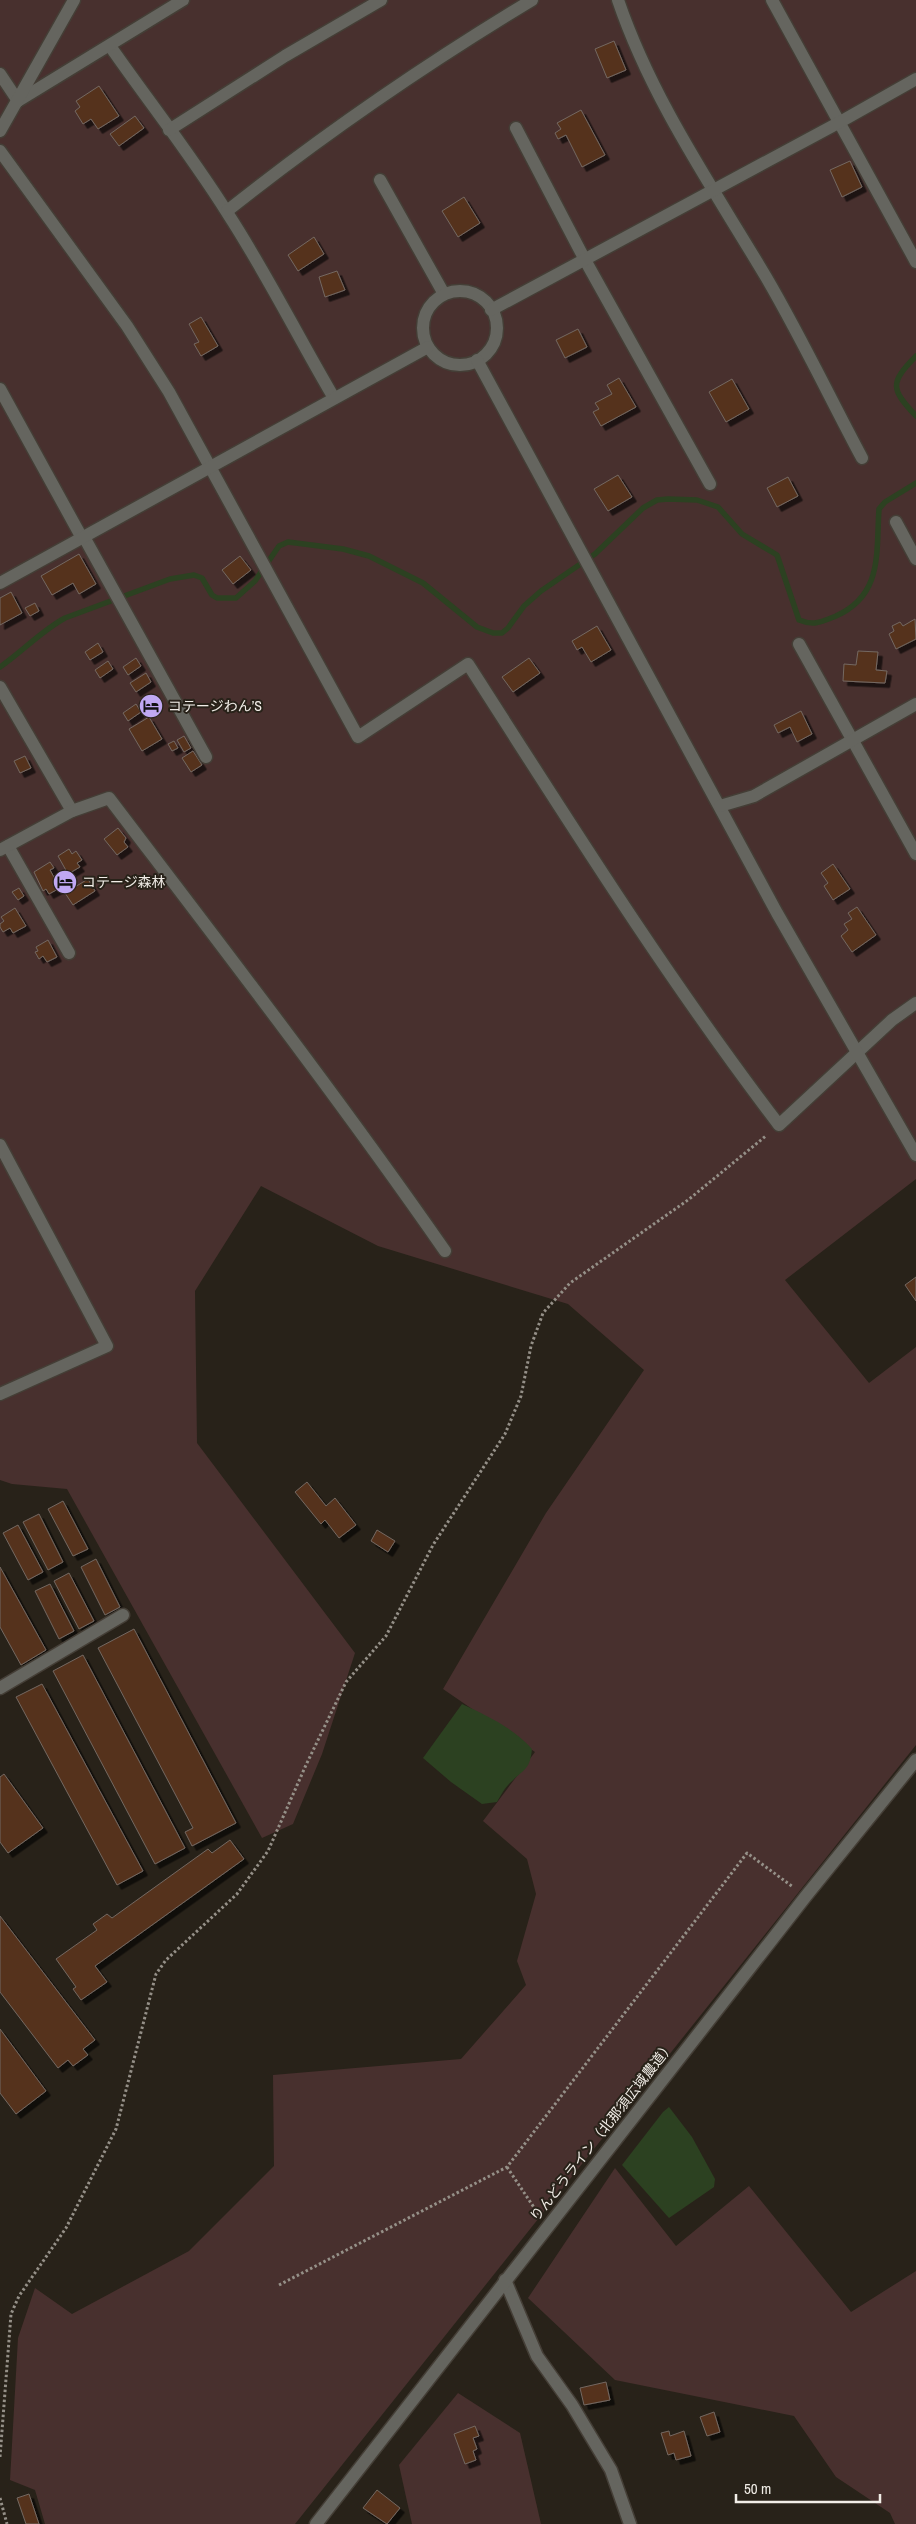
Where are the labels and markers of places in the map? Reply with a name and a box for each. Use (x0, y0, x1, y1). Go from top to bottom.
hotel icon: コテージわん’S (138, 693, 164, 719)
place label: コテージわん’S (168, 697, 262, 715)
hotel icon: コテージ森林 (52, 869, 78, 895)
place label: コテージ森林 (82, 873, 166, 891)

